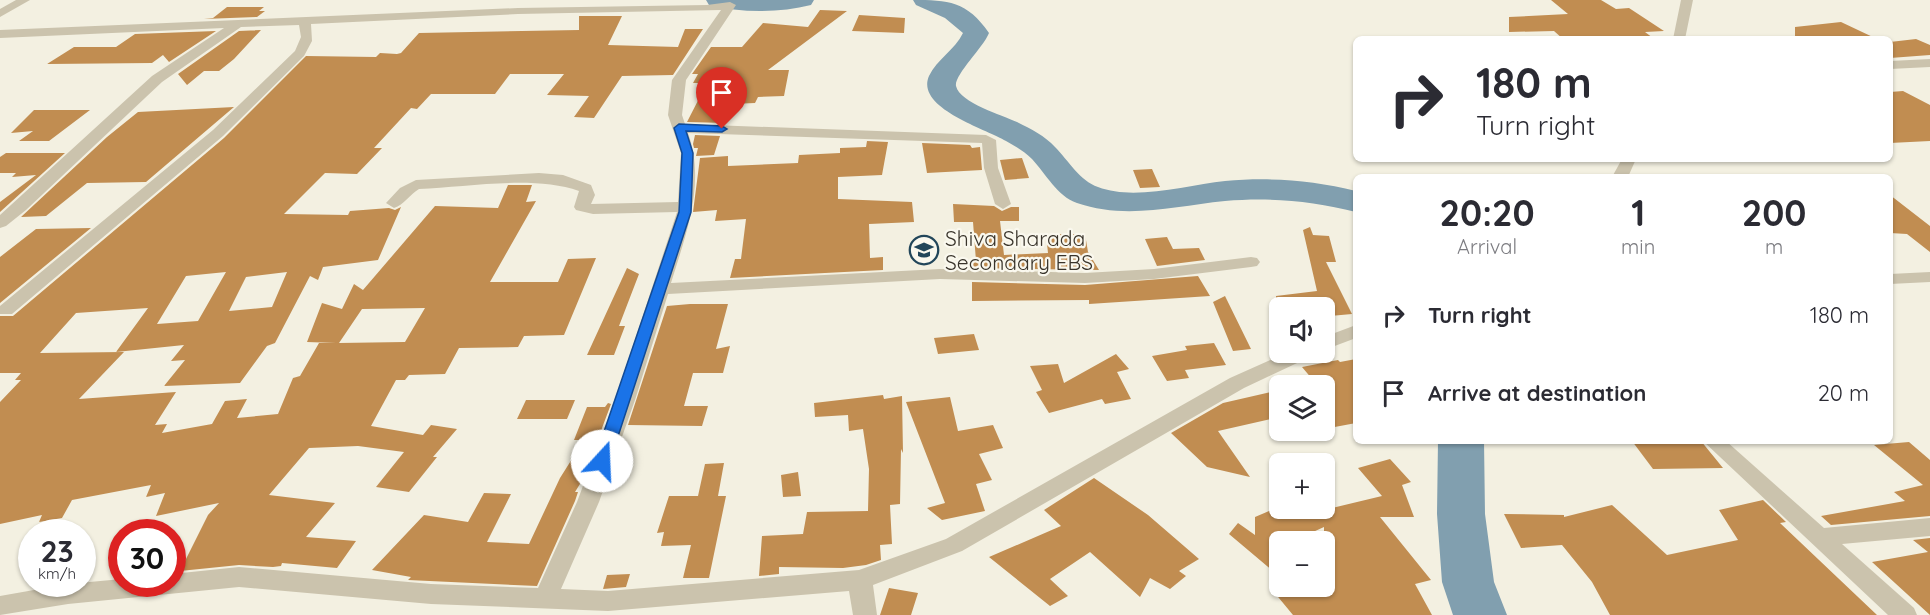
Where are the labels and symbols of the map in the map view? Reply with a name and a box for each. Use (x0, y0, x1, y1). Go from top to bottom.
pin (696, 67, 747, 129)
place label: Shiva Sharada Secondary EBS (945, 225, 1093, 275)
school or university icon: Shiva Sharada Secondary EBS (908, 234, 940, 266)
position arrow (570, 429, 634, 493)
speed limit sign: 30 (108, 519, 186, 597)

